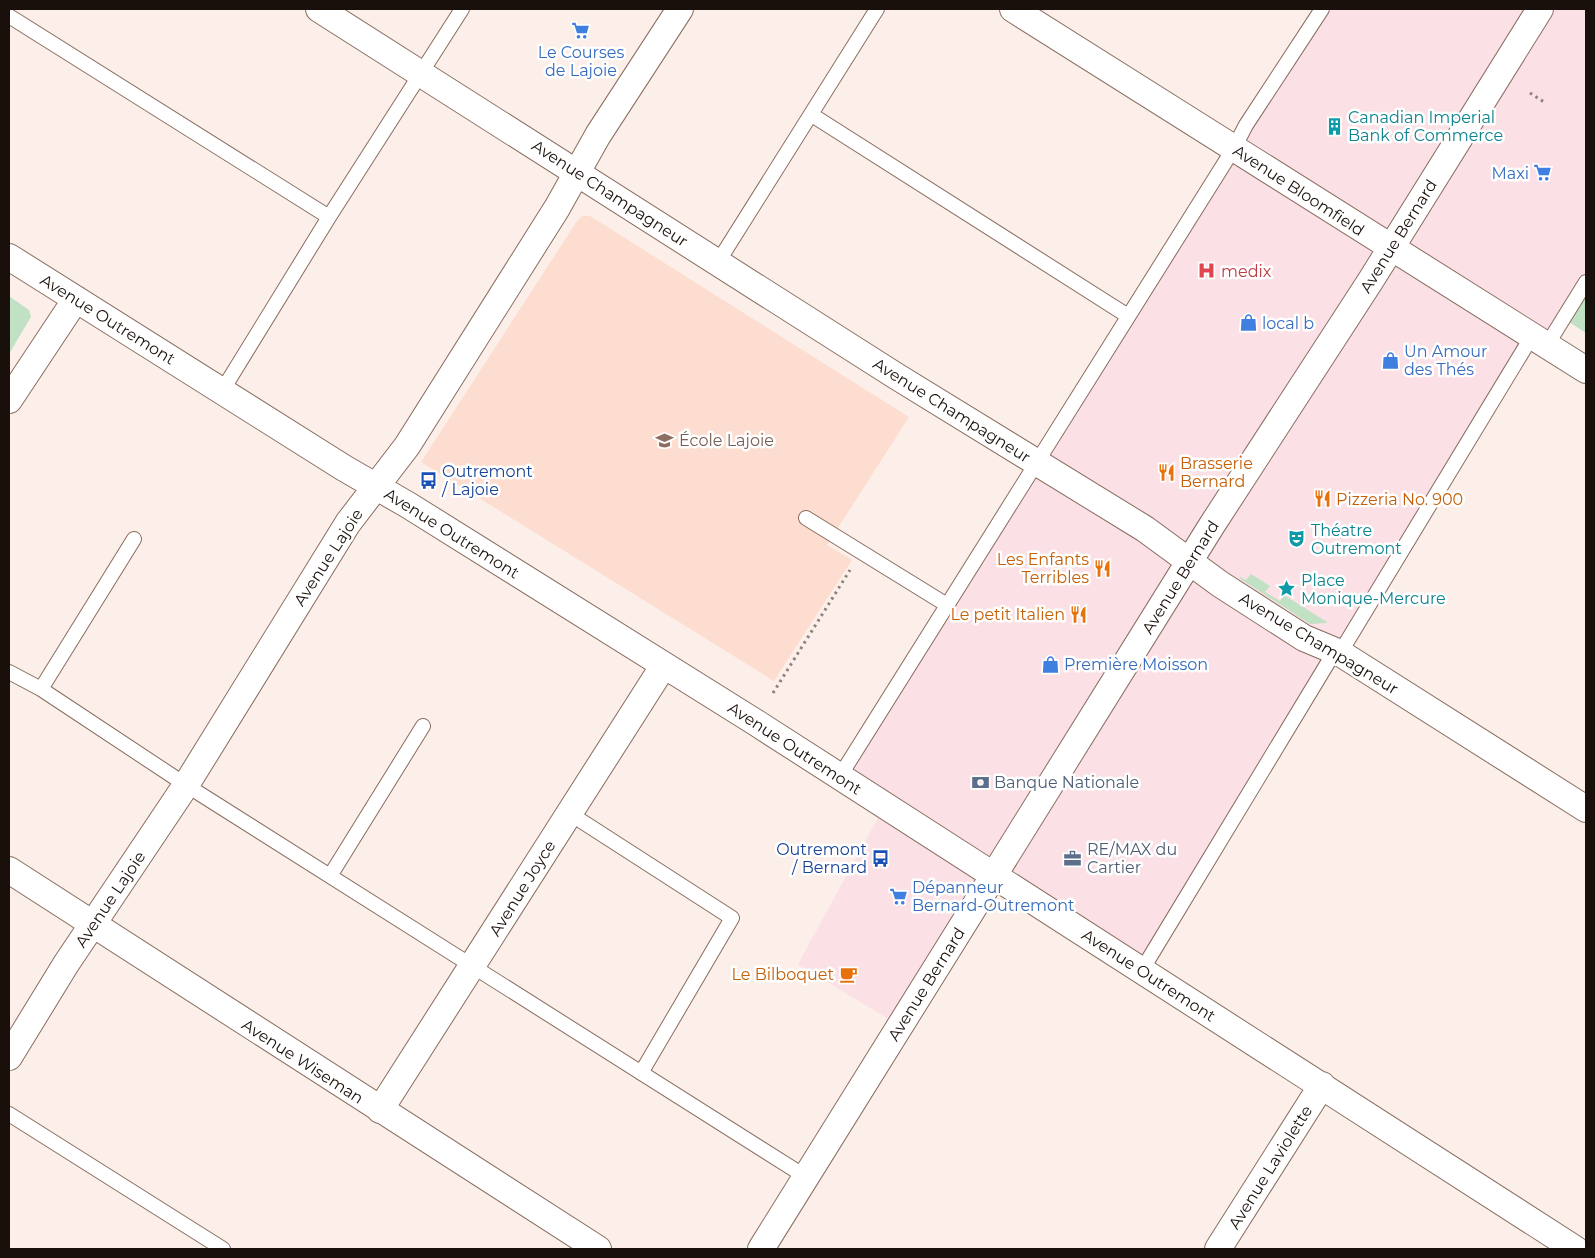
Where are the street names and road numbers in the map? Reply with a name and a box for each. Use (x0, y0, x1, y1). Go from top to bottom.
street label: Avenue Champagneur (528, 136, 691, 251)
street label: Avenue Bloomfield (1230, 141, 1368, 240)
street label: Avenue Bernard (1356, 176, 1441, 296)
street label: Avenue Outremont (37, 270, 179, 369)
street label: Avenue Champagneur (870, 354, 1034, 467)
street label: Avenue Outremont (381, 484, 523, 583)
street label: Avenue Lajoie (290, 505, 367, 609)
street label: Avenue Bernard (1138, 517, 1223, 637)
street label: Avenue Champagneur (1236, 588, 1402, 698)
street label: Avenue Outremont (724, 698, 866, 799)
street label: Avenue Joyce (485, 837, 559, 940)
street label: Avenue Lajoie (71, 848, 150, 951)
street label: Avenue Bernard (884, 924, 969, 1044)
street label: Avenue Outremont (1078, 925, 1220, 1026)
street label: Avenue Wiseman (238, 1015, 367, 1108)
street label: Avenue Laviolette (1225, 1102, 1316, 1233)

